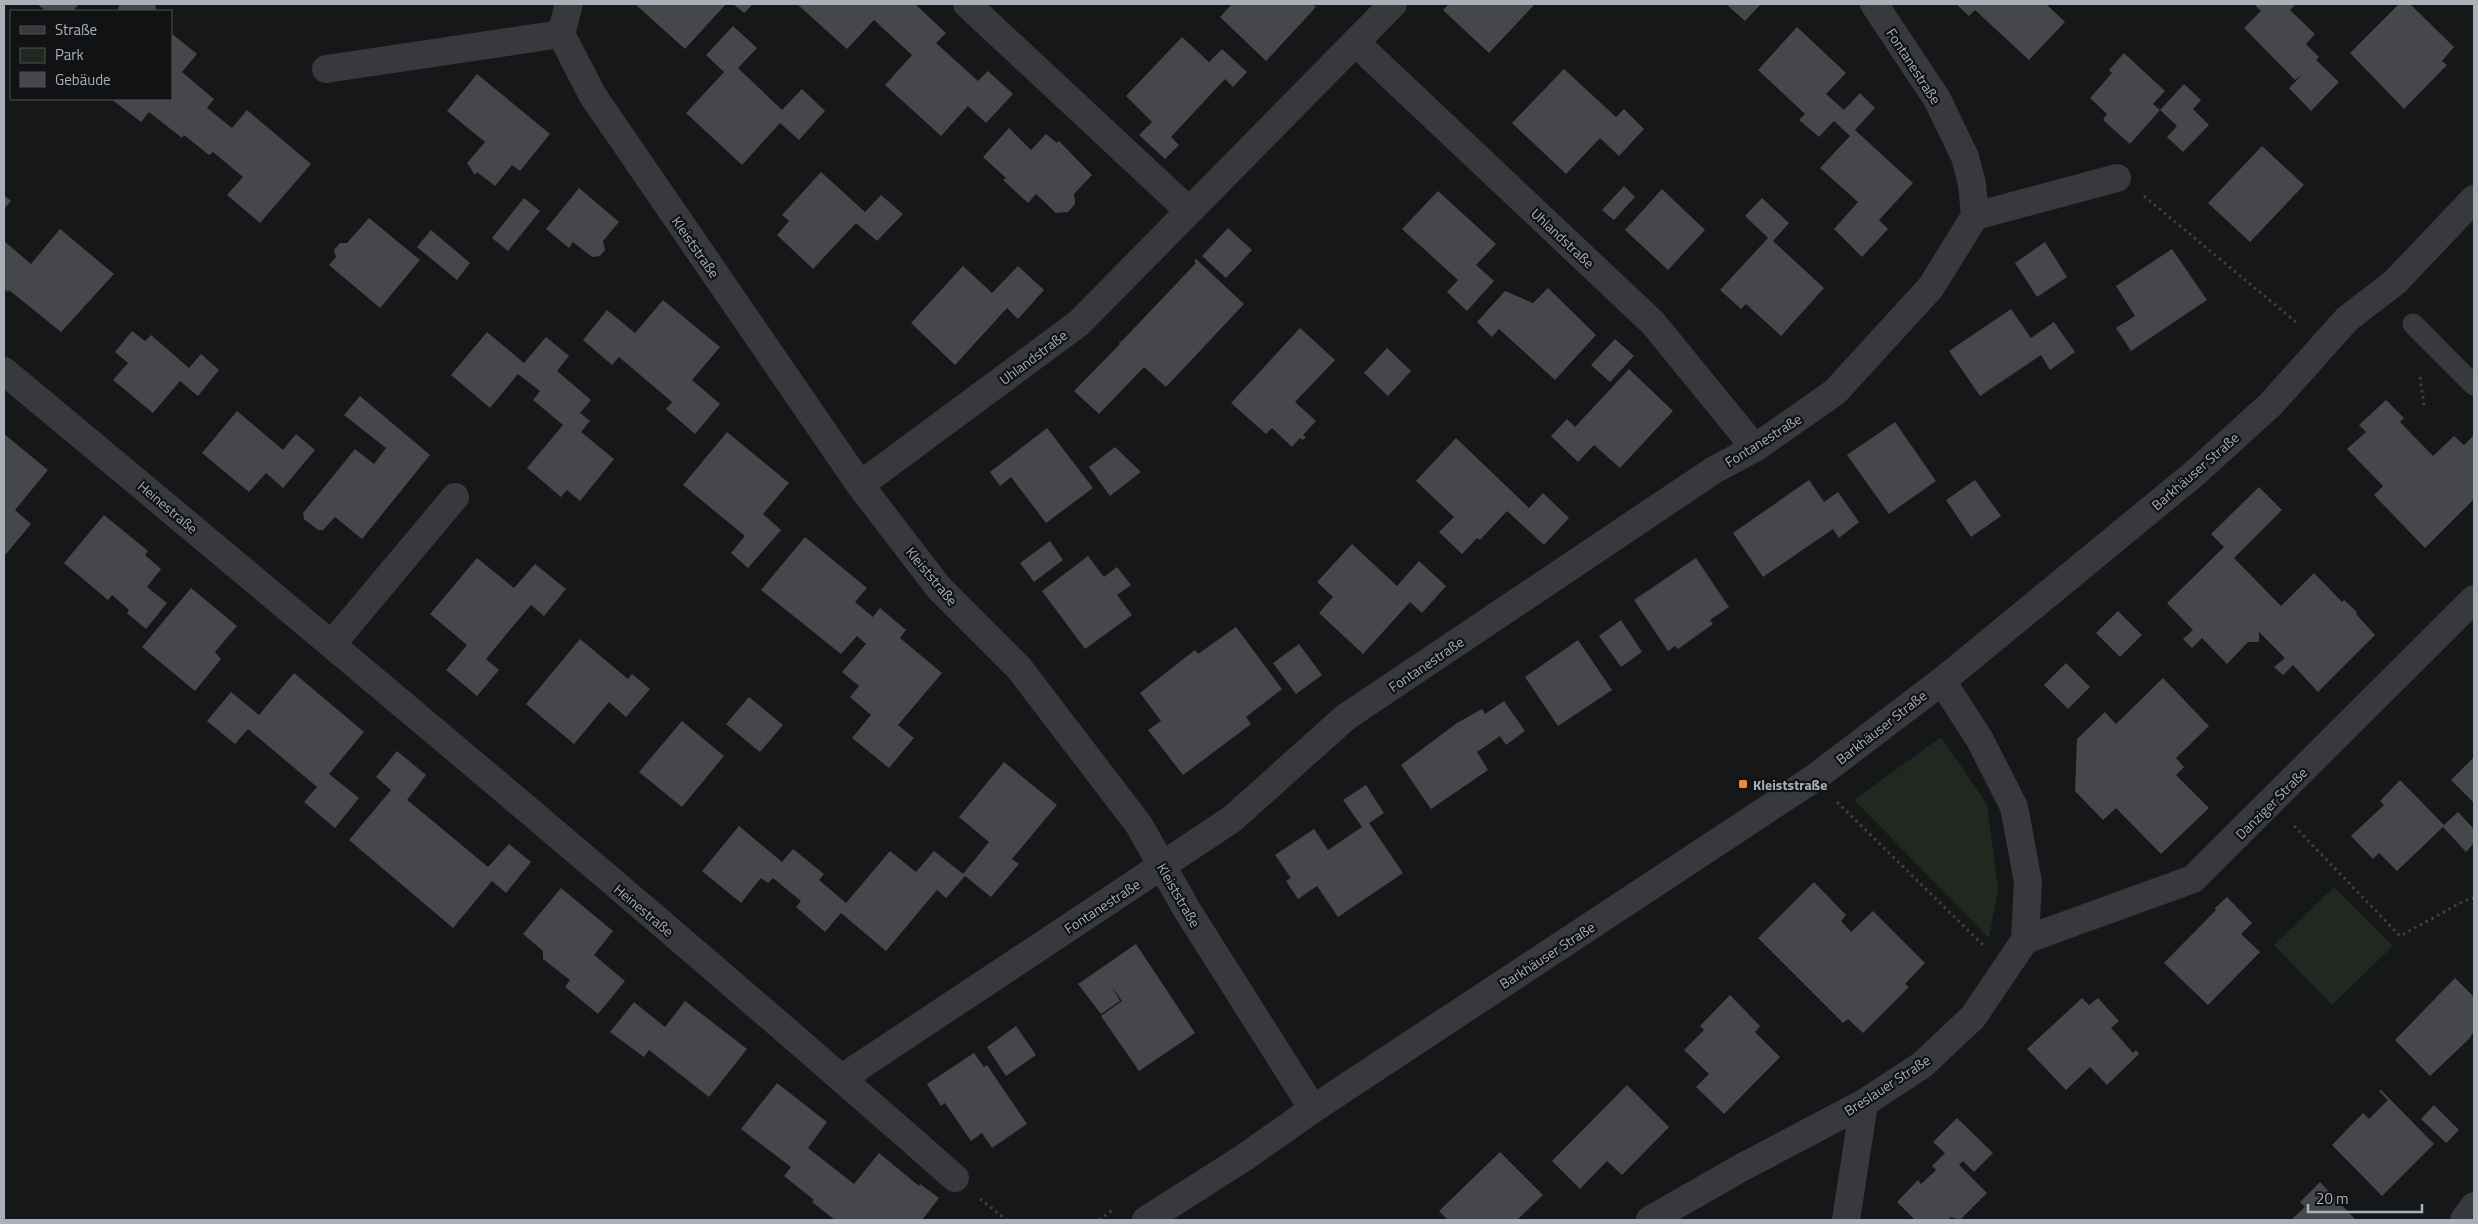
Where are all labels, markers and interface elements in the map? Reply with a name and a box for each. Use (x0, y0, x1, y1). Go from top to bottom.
legend (10, 10, 172, 100)
text: Straße (55, 18, 97, 41)
street label: Fontanestraße (1882, 24, 1946, 108)
text: Park (55, 43, 84, 66)
text: Gebäude (55, 68, 111, 91)
street label: Uhlandstraße (1527, 203, 1599, 273)
street label: Kleiststraße (667, 212, 725, 282)
street label: Uhlandstraße (995, 325, 1071, 389)
street label: Fontanestraße (1721, 408, 1805, 472)
street label: Barkhäuser Straße (2147, 427, 2243, 515)
street label: Heinestraße (133, 476, 203, 538)
street label: Kleiststraße (901, 542, 963, 610)
street label: Fontanestraße (1384, 631, 1468, 697)
street label: Barkhäuser Straße (1831, 685, 1931, 769)
street label: Danziger Straße (2230, 762, 2312, 844)
place label: Kleiststraße (1753, 774, 1827, 795)
marker: Kleiststraße (1737, 778, 1749, 790)
street label: Kleiststraße (1152, 859, 1206, 931)
street label: Fontanestraße (1060, 874, 1144, 938)
street label: Heinestraße (609, 879, 679, 941)
street label: Barkhäuser Straße (1495, 916, 1599, 994)
street label: Breslauer Straße (1840, 1049, 1934, 1121)
scale bar (2308, 1182, 2422, 1214)
text: 20 m (2316, 1187, 2349, 1210)

